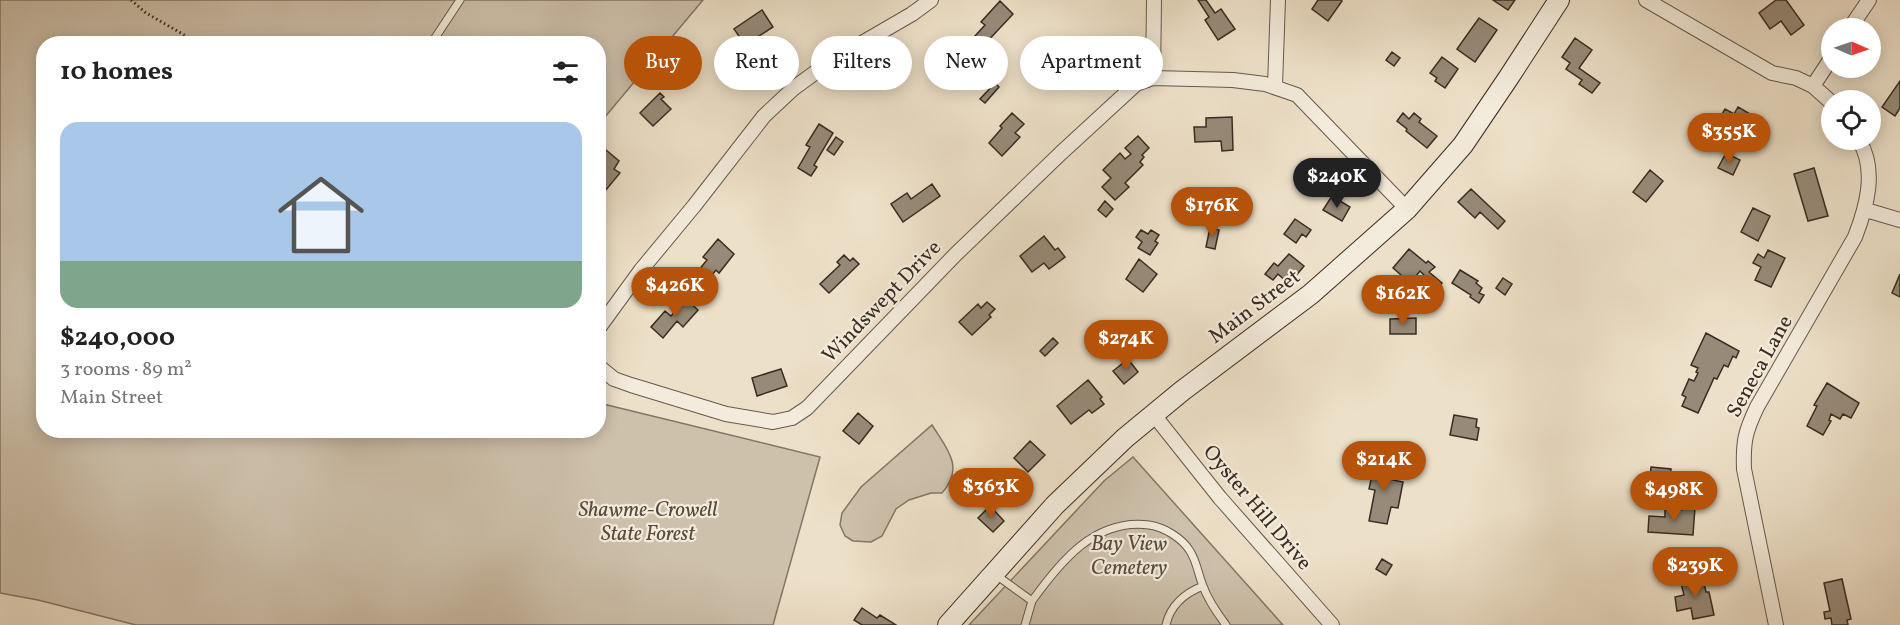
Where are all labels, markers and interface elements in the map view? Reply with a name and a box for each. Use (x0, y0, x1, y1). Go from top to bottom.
north arrow (1821, 18, 1881, 78)
map controls (1821, 18, 1881, 150)
chip: Buy (624, 36, 702, 90)
chip: Rent (714, 36, 799, 90)
chip: Filters (811, 36, 912, 90)
chip: New (924, 36, 1008, 90)
chip: Apartment (1020, 36, 1163, 90)
text: 10 homes (60, 54, 173, 90)
icon: filters (549, 56, 582, 89)
button: locate (1821, 90, 1881, 150)
pin: $355K (1687, 113, 1771, 164)
text: $355K (1701, 118, 1757, 146)
pin: $240K (1295, 158, 1379, 209)
icon: home (267, 161, 375, 269)
text: $240K (1307, 163, 1367, 191)
pin: $176K (1170, 187, 1254, 238)
text: $176K (1185, 192, 1239, 220)
street label: Windswept Drive (816, 234, 948, 370)
street label: Main Street (1203, 263, 1307, 351)
pin: $426K (633, 267, 717, 318)
text: $426K (645, 272, 705, 300)
pin: $162K (1361, 275, 1445, 326)
text: $162K (1375, 280, 1431, 308)
street label: Seneca Lane (1720, 310, 1800, 423)
text: $240,000 (60, 320, 175, 356)
pin: $274K (1084, 320, 1168, 371)
text: $274K (1098, 325, 1154, 353)
text: 3 rooms · 89 m² (60, 356, 192, 384)
text: Main Street (60, 384, 163, 412)
street label: Oyster Hill Drive (1196, 439, 1318, 577)
pin: $214K (1342, 441, 1426, 492)
text: $214K (1356, 446, 1412, 474)
pin: $363K (949, 468, 1033, 519)
pin: $498K (1632, 471, 1716, 522)
text: $363K (963, 473, 1019, 501)
text: $498K (1644, 476, 1704, 504)
park label: Shawme-Crowell State Forest (578, 496, 718, 549)
park label: Bay View Cemetery (1091, 530, 1168, 583)
pin: $239K (1653, 547, 1737, 598)
text: $239K (1667, 552, 1723, 580)

